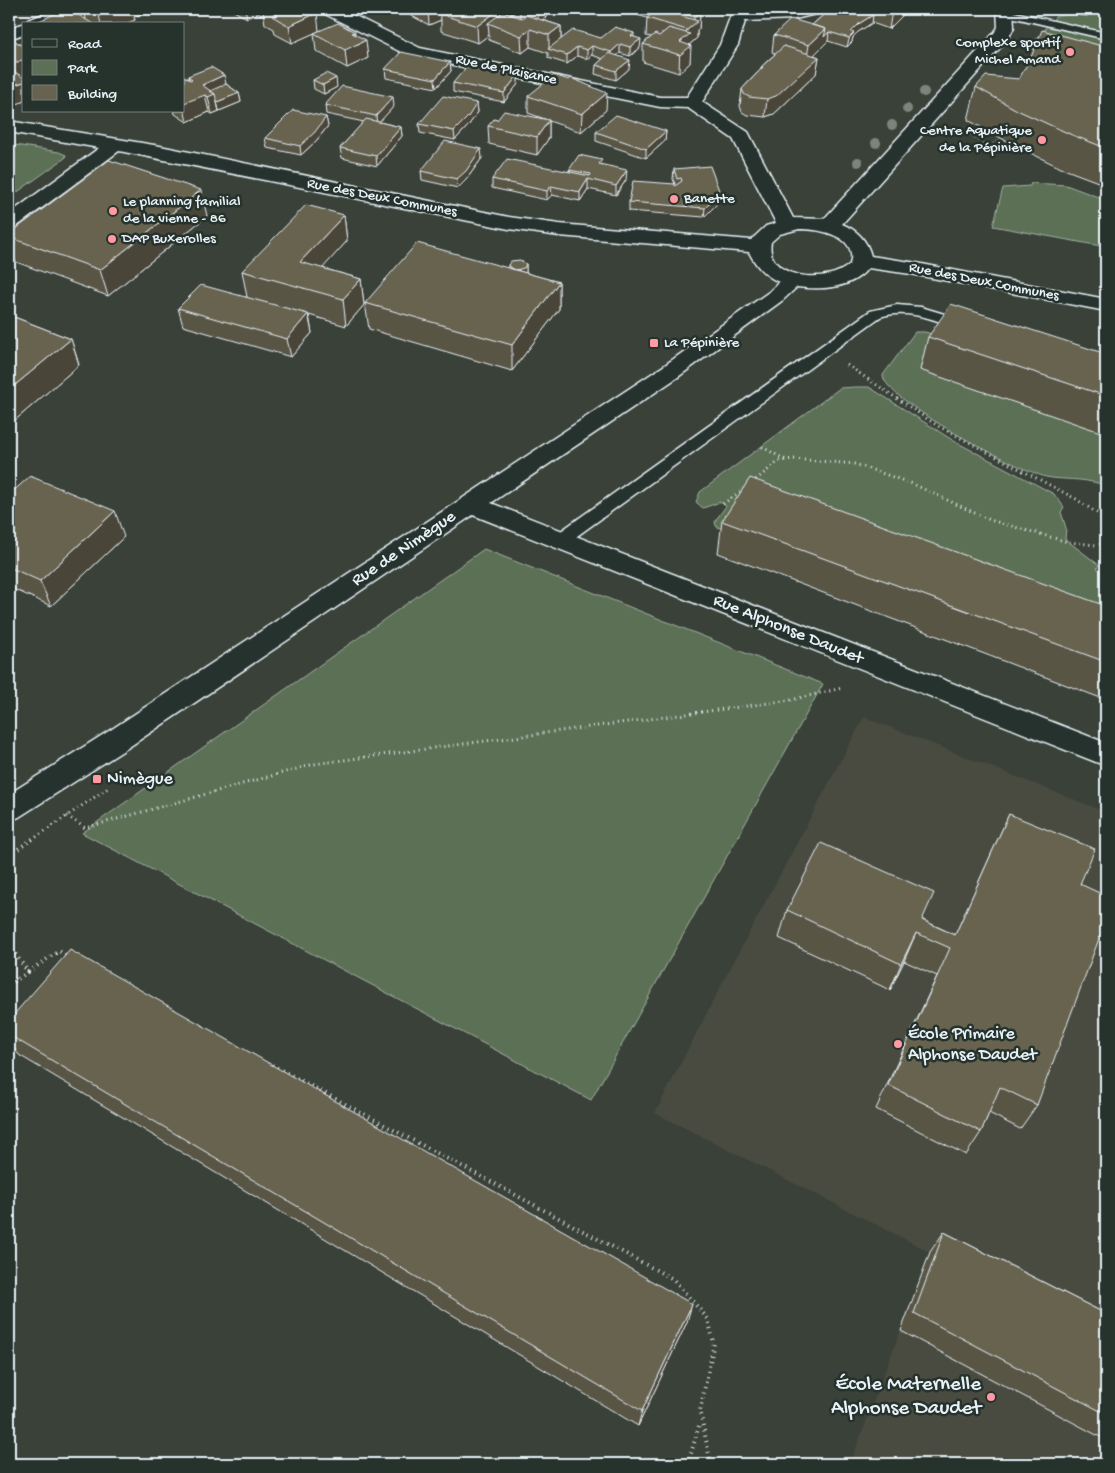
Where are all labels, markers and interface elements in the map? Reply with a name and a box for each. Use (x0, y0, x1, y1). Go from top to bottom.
legend (22, 22, 185, 112)
place label: Complexe sportif Michel Amand (956, 34, 1061, 69)
text: Road (68, 36, 102, 54)
marker: Complexe sportif Michel Amand (1064, 46, 1076, 58)
street label: Rue de Plaisance (454, 50, 559, 90)
text: Park (67, 60, 98, 78)
text: Building (67, 86, 117, 104)
place label: Centre Aquatique de la Pépinière (920, 122, 1032, 157)
marker: Centre Aquatique de la Pépinière (1036, 134, 1048, 146)
street label: Rue des Deux Communes (305, 175, 459, 221)
place label: Banette (683, 190, 735, 208)
place label: Le planning familial de la vienne - 86 (123, 193, 241, 228)
marker: Banette (668, 193, 680, 205)
marker: Le planning familial de la vienne - 86 (107, 205, 119, 217)
place label: DAP Buxerolles (121, 230, 216, 248)
marker: DAP Buxerolles (106, 233, 118, 245)
street label: Rue des Deux Communes (907, 259, 1061, 305)
place label: La Pépinière (664, 334, 739, 352)
marker: La Pépinière (648, 337, 660, 349)
street label: Rue de Nimègue (348, 506, 461, 592)
street label: Rue Alphonse Daudet (710, 590, 868, 670)
place label: Nimègue (107, 769, 173, 790)
marker: Nimègue (91, 773, 103, 785)
place label: École Primaire Alphonse Daudet (908, 1024, 1038, 1066)
marker: École Primaire Alphonse Daudet (892, 1038, 904, 1050)
place label: École Maternelle Alphonse Daudet (831, 1373, 983, 1422)
marker: École Maternelle Alphonse Daudet (985, 1391, 997, 1403)

